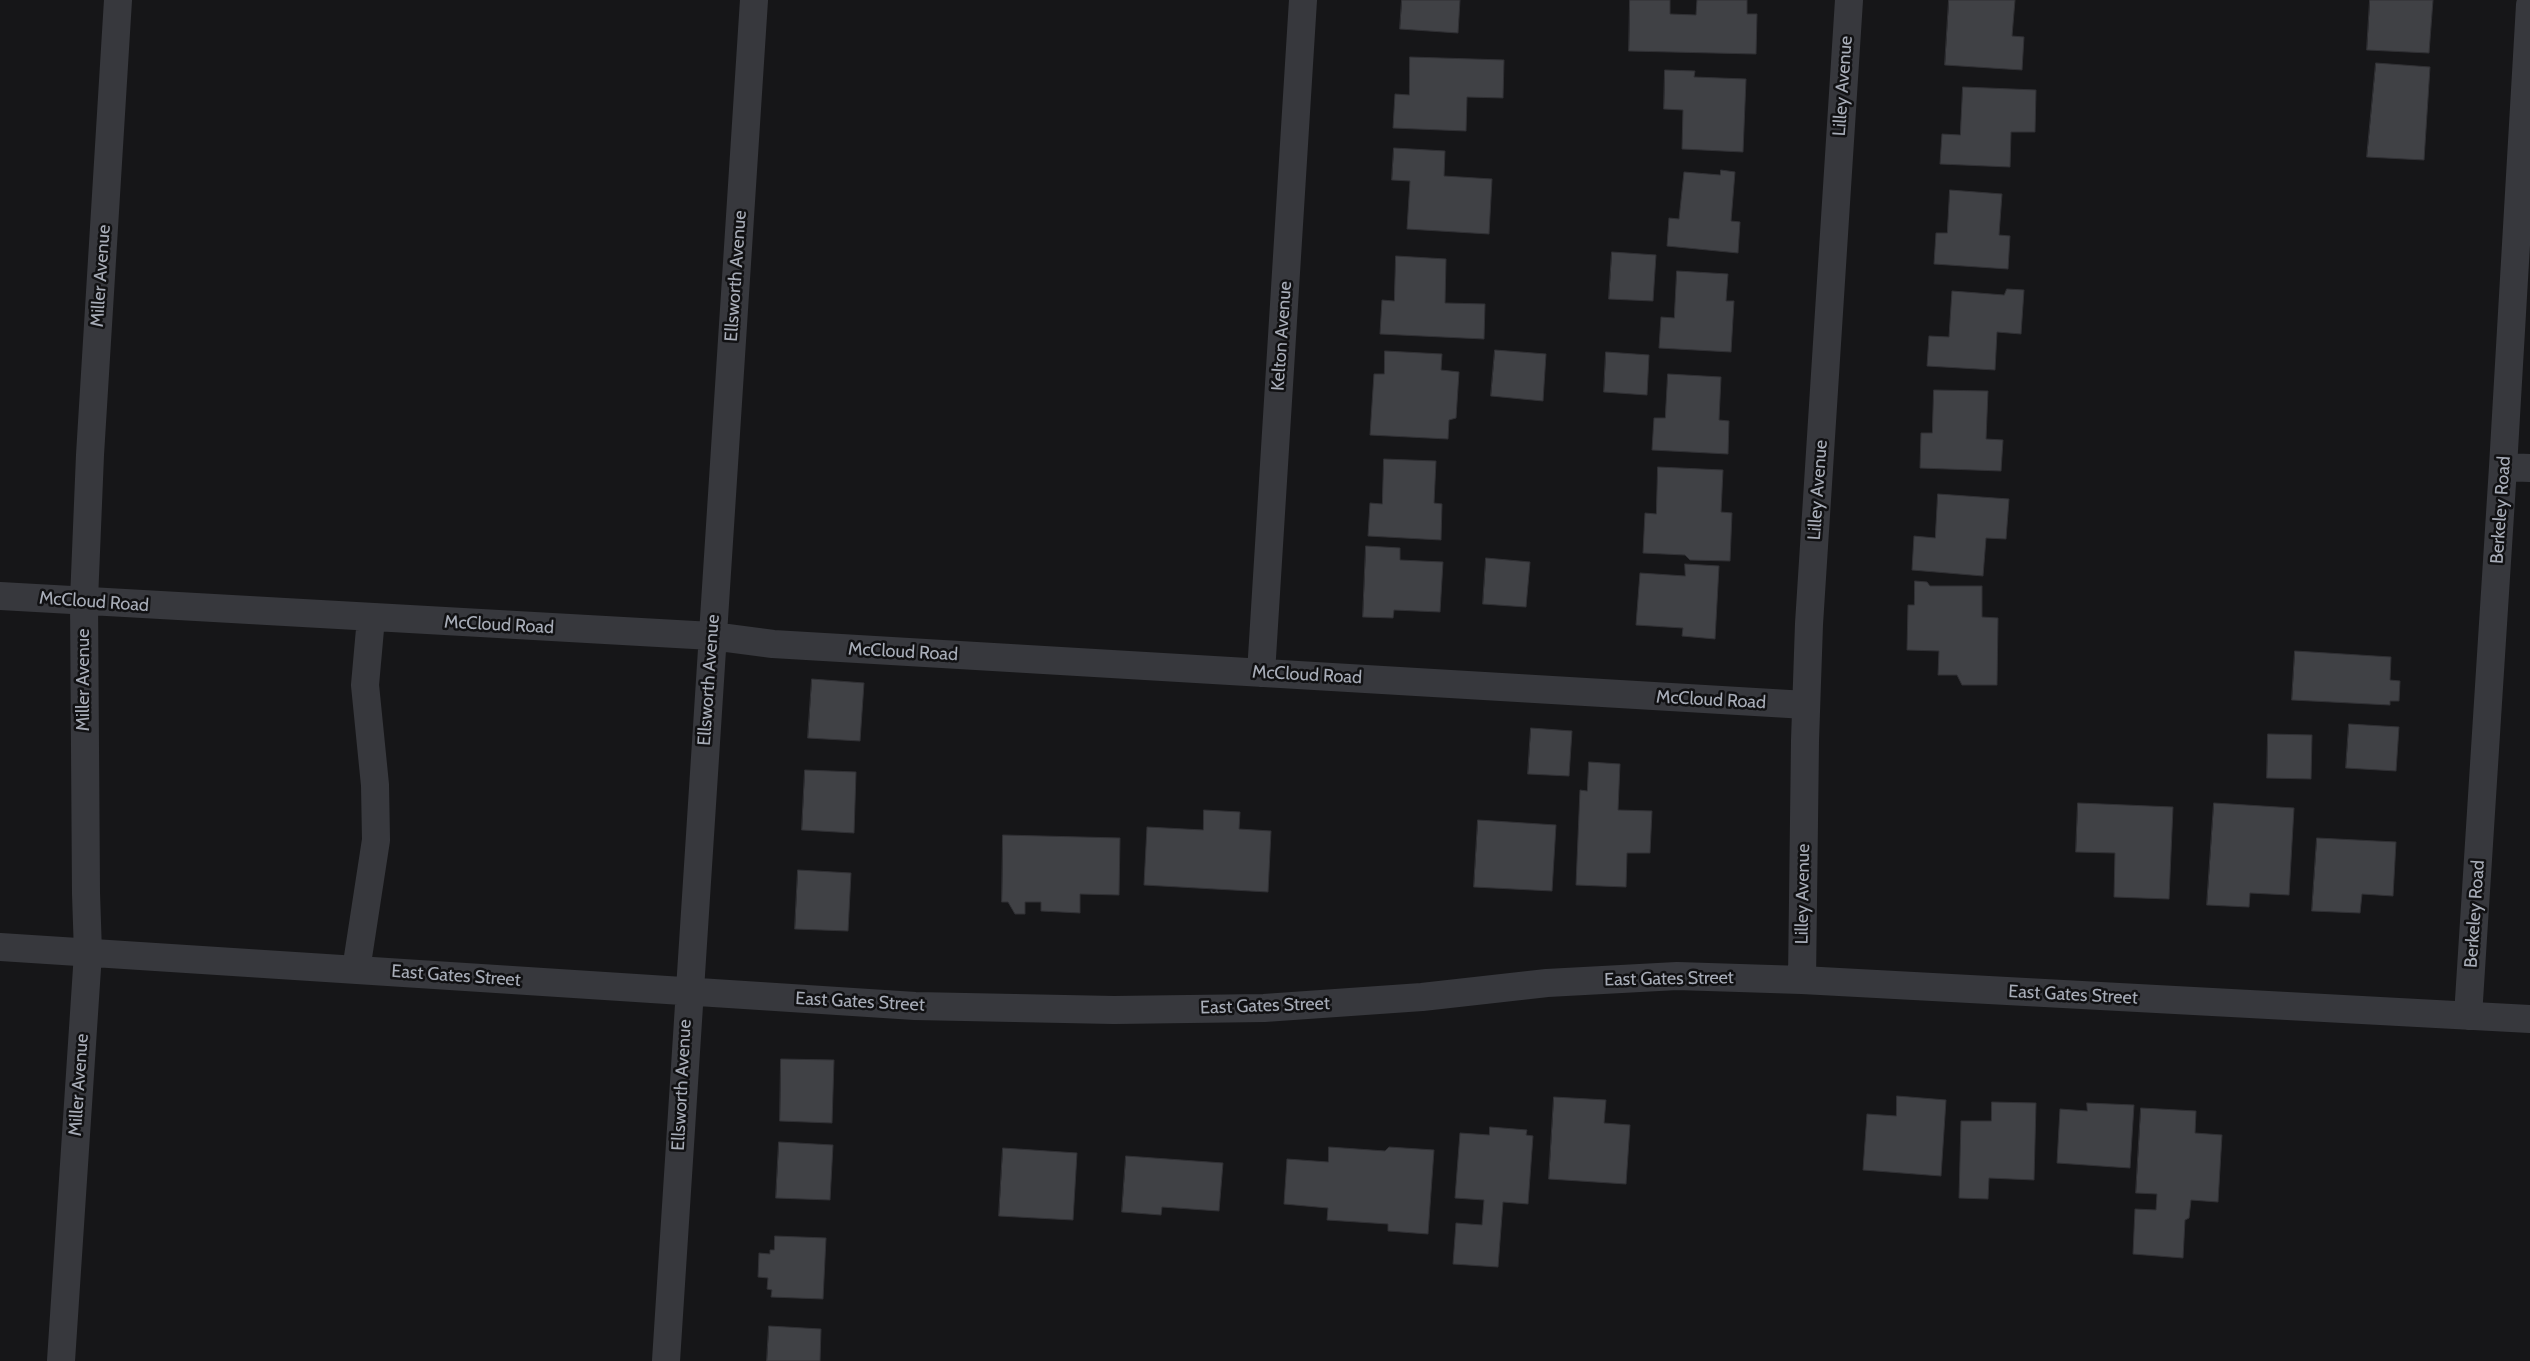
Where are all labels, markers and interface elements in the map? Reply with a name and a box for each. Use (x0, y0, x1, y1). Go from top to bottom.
street label: Lilley Avenue (1829, 35, 1857, 137)
street label: Ellsworth Avenue (721, 210, 751, 342)
street label: Miller Avenue (87, 224, 115, 328)
street label: Kelton Avenue (1267, 280, 1297, 392)
street label: Lilley Avenue (1804, 439, 1832, 541)
street label: Berkeley Road (2486, 455, 2516, 565)
street label: McCloud Road (38, 587, 150, 617)
street label: McCloud Road (444, 611, 554, 639)
street label: Ellsworth Avenue (694, 614, 724, 746)
street label: Miller Avenue (73, 629, 95, 731)
street label: McCloud Road (848, 638, 958, 666)
street label: McCloud Road (1252, 661, 1362, 689)
street label: McCloud Road (1656, 686, 1766, 714)
street label: Lilley Avenue (1791, 844, 1815, 944)
street label: Berkeley Road (2460, 859, 2490, 969)
street label: East Gates Street (391, 961, 521, 991)
street label: East Gates Street (1604, 967, 1734, 991)
street label: East Gates Street (2008, 981, 2138, 1009)
street label: East Gates Street (795, 988, 925, 1016)
street label: East Gates Street (1200, 993, 1330, 1019)
street label: Ellsworth Avenue (668, 1019, 696, 1151)
street label: Miller Avenue (65, 1033, 93, 1137)

